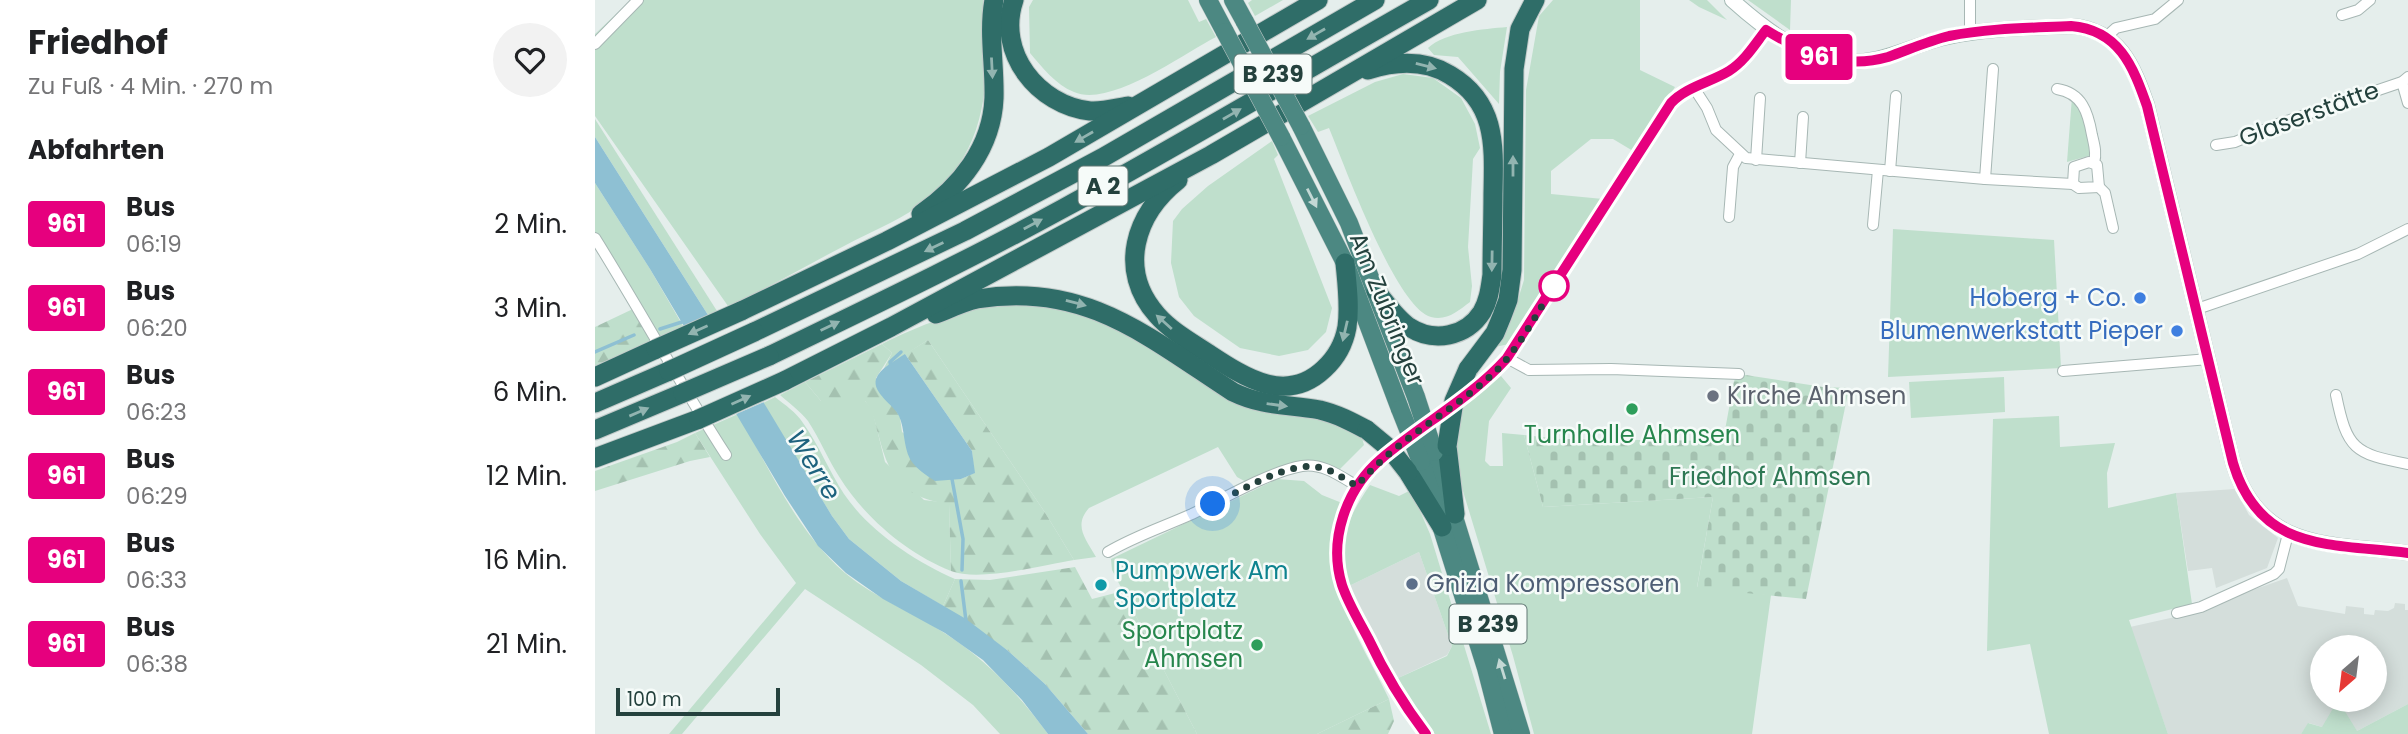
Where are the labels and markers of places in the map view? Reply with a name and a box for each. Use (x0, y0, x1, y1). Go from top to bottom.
unlabelled marker (1539, 271, 1569, 301)
place label: Hoberg + Co. (1970, 281, 2126, 314)
marker: Hoberg + Co. (2132, 290, 2148, 306)
place label: Blumenwerkstatt Pieper (1880, 314, 2163, 347)
marker: Blumenwerkstatt Pieper (2169, 323, 2185, 339)
place label: Kirche Ahmsen (1727, 379, 1906, 412)
marker: Kirche Ahmsen (1705, 388, 1721, 404)
marker: Turnhalle Ahmsen (1624, 401, 1640, 417)
place label: Turnhalle Ahmsen (1524, 418, 1740, 451)
place label: Pumpwerk Am Sportplatz (1115, 554, 1288, 615)
place label: Gnizia Kompressoren (1426, 567, 1680, 600)
marker: Gnizia Kompressoren (1404, 576, 1420, 592)
marker: Pumpwerk Am Sportplatz (1093, 577, 1109, 593)
place label: Sportplatz Ahmsen (1122, 614, 1243, 675)
marker: Sportplatz Ahmsen (1249, 637, 1265, 653)

